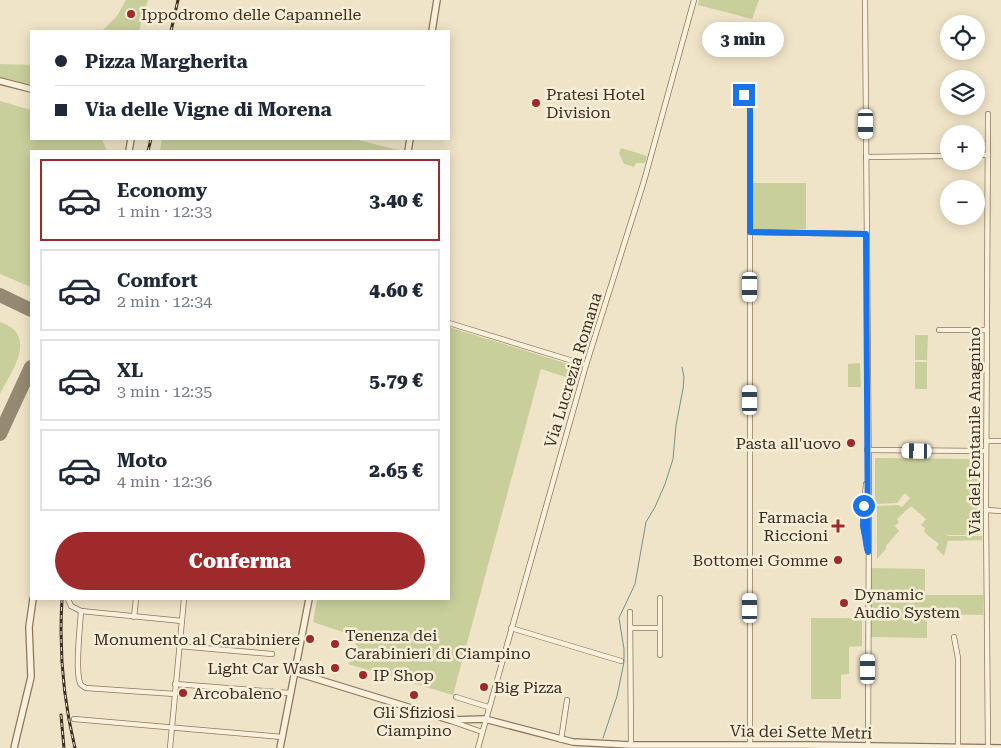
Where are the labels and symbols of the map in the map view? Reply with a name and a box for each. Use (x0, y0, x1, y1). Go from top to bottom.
place label: Ippodromo delle Capannelle (141, 5, 362, 24)
marker: Ippodromo delle Capannelle (125, 8, 137, 20)
callout: 3 min (703, 22, 785, 58)
route end (733, 84, 755, 106)
place label: Pratesi Hotel Division (546, 85, 645, 122)
marker: Pratesi Hotel Division (530, 97, 542, 109)
car (858, 109, 873, 139)
car (742, 272, 757, 302)
street label: Via Lucrezia Romana (540, 290, 606, 450)
street label: Via del Fontanile Anagnino (965, 327, 984, 535)
car (742, 385, 757, 415)
place label: Pasta all'uovo (736, 434, 841, 453)
marker: Pasta all'uovo (845, 437, 857, 449)
car (901, 443, 932, 459)
route start (853, 495, 875, 517)
place label: Farmacia Riccioni (758, 508, 828, 545)
marker: Farmacia Riccioni (832, 520, 844, 532)
place label: Bottomei Gomme (693, 551, 828, 570)
marker: Bottomei Gomme (832, 554, 844, 566)
place label: Dynamic Audio System (854, 585, 961, 622)
car (742, 593, 757, 623)
marker: Dynamic Audio System (838, 597, 850, 609)
place label: Tenenza dei Carabinieri di Ciampino (345, 626, 531, 663)
place label: Monumento al Carabiniere (94, 630, 300, 649)
marker: Monumento al Carabiniere (304, 633, 316, 645)
marker: Tenenza dei Carabinieri di Ciampino (329, 638, 341, 650)
car (860, 654, 875, 684)
place label: Light Car Wash (208, 659, 325, 678)
marker: Light Car Wash (329, 662, 341, 674)
place label: IP Shop (373, 666, 434, 685)
marker: IP Shop (357, 669, 369, 681)
place label: Big Pizza (494, 678, 563, 697)
marker: Big Pizza (478, 681, 490, 693)
place label: Arcobaleno (193, 684, 282, 703)
marker: Arcobaleno (177, 687, 189, 699)
marker: Gli Sfiziosi Ciampino (408, 689, 420, 701)
place label: Gli Sfiziosi Ciampino (373, 703, 455, 740)
street label: Via dei Sette Metri (730, 721, 872, 743)

